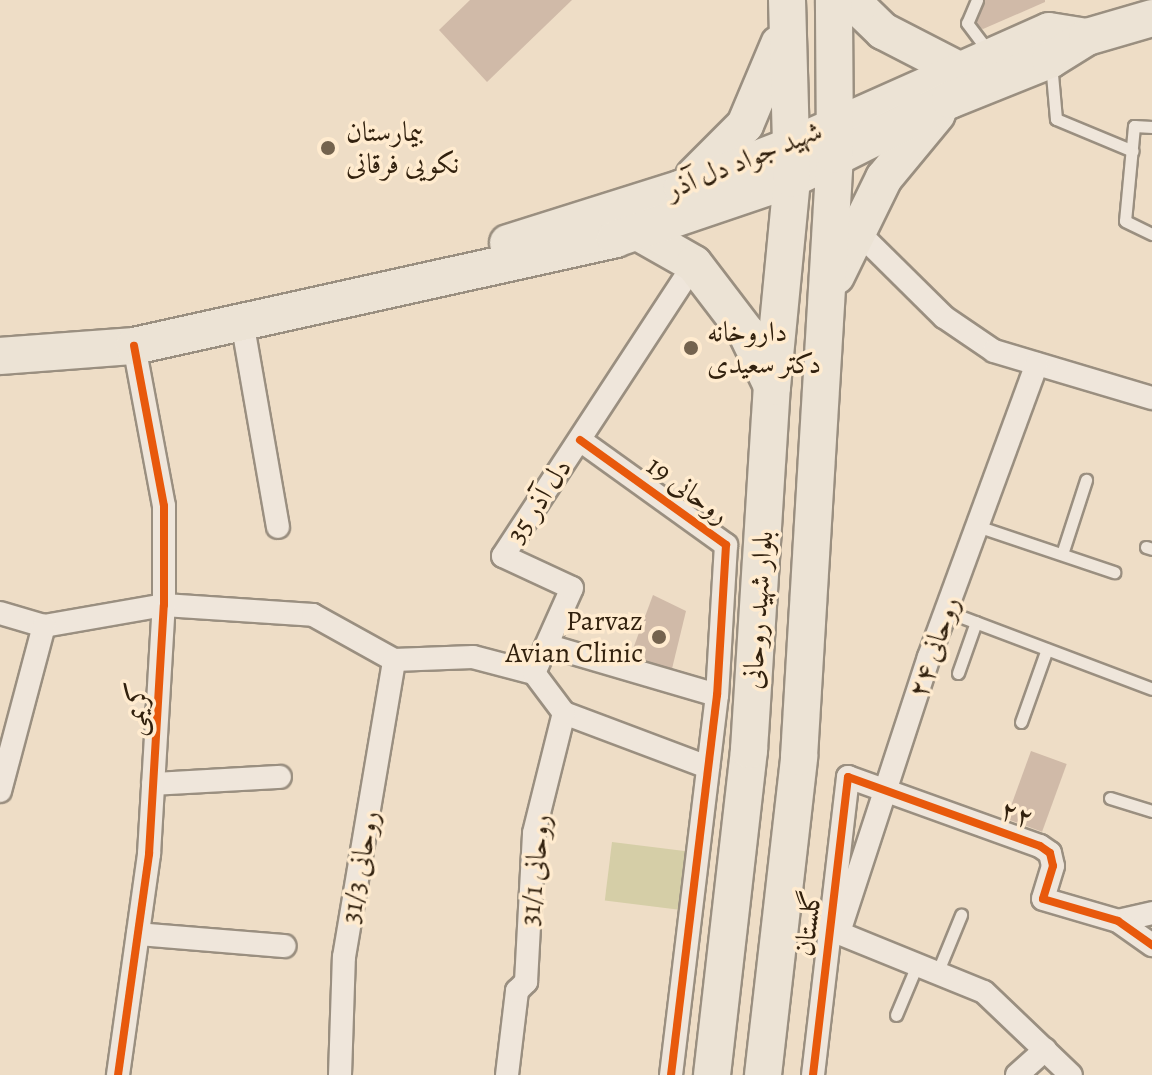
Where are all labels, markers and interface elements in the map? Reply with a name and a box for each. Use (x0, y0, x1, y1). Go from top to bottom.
street label: شهید جواد دل آذر (661, 113, 827, 207)
place label: بیمارستان نکویی فرقانی (346, 115, 459, 181)
marker: بیمارستان نکویی فرقانی (317, 137, 339, 159)
place label: داروخانه دکتر سعیدی (707, 315, 821, 381)
marker: داروخانه دکتر سعیدی (682, 339, 700, 357)
street label: روحانی 19 (640, 449, 736, 531)
street label: دل آذر 35 (499, 452, 579, 550)
street label: بلوار شهید روحانی (736, 530, 780, 690)
street label: روحانی ۲۴ (901, 592, 967, 702)
place label: Parvaz Avian Clinic (506, 604, 643, 670)
marker: Parvaz Avian Clinic (650, 628, 668, 646)
street label: کریمی (117, 681, 155, 737)
street label: ۲۲ (996, 793, 1038, 835)
street label: روحانی 31/3 (334, 808, 386, 926)
street label: روحانی 31/1 (512, 813, 558, 927)
street label: گلستان (787, 888, 829, 958)

